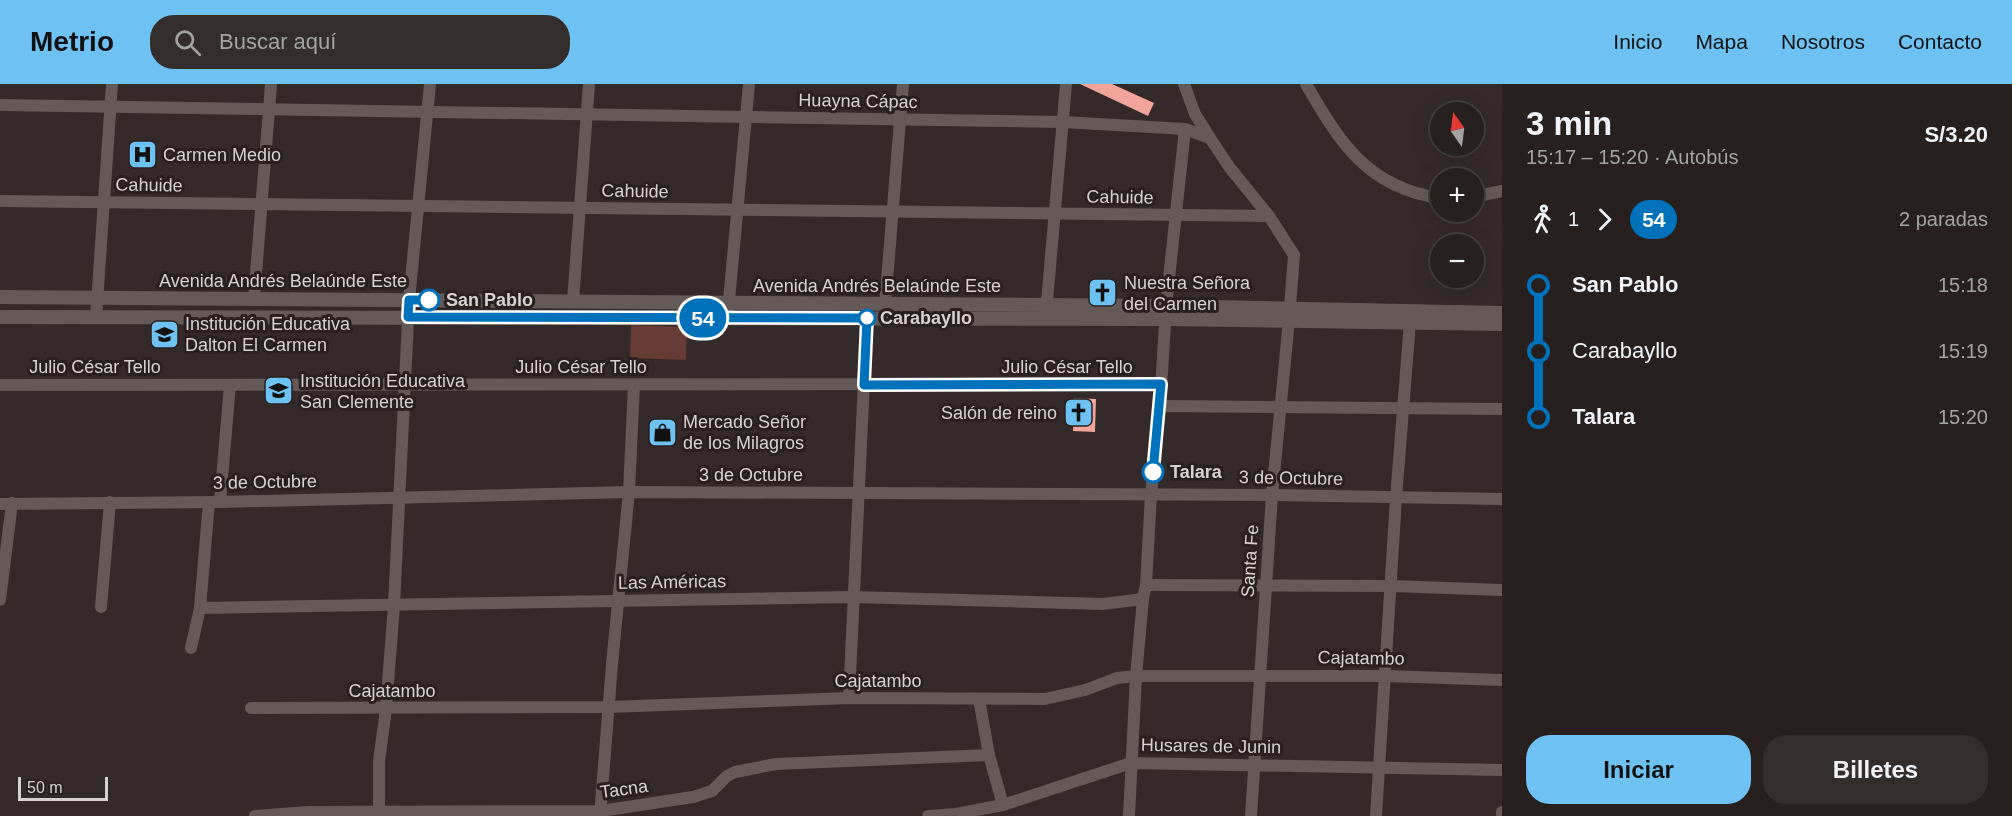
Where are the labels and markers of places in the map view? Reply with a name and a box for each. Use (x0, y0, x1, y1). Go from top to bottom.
hospital icon: Carmen Medio (126, 139, 158, 171)
place label: Carmen Medio (163, 145, 281, 165)
place label: Nuestra Señora del Carmen (1124, 273, 1251, 314)
church icon: Nuestra Señora del Carmen (1087, 277, 1119, 309)
marker: San Pablo (418, 289, 440, 311)
place label: San Pablo (446, 290, 533, 310)
place label: Carabayllo (880, 308, 972, 328)
marker: Carabayllo (858, 309, 876, 327)
place label: Institución Educativa Dalton El Carmen (185, 314, 351, 355)
school or university icon: Institución Educativa Dalton El Carmen (148, 318, 180, 350)
place label: Institución Educativa San Clemente (300, 371, 466, 412)
school or university icon: Institución Educativa San Clemente (263, 375, 295, 407)
church icon: Salón de reino (1062, 397, 1094, 429)
place label: Salón de reino (941, 403, 1057, 423)
place label: Mercado Señor de los Milagros (683, 412, 806, 453)
shop icon: Mercado Señor de los Milagros (646, 416, 678, 448)
marker: Talara (1142, 461, 1164, 483)
place label: Talara (1170, 462, 1223, 482)

